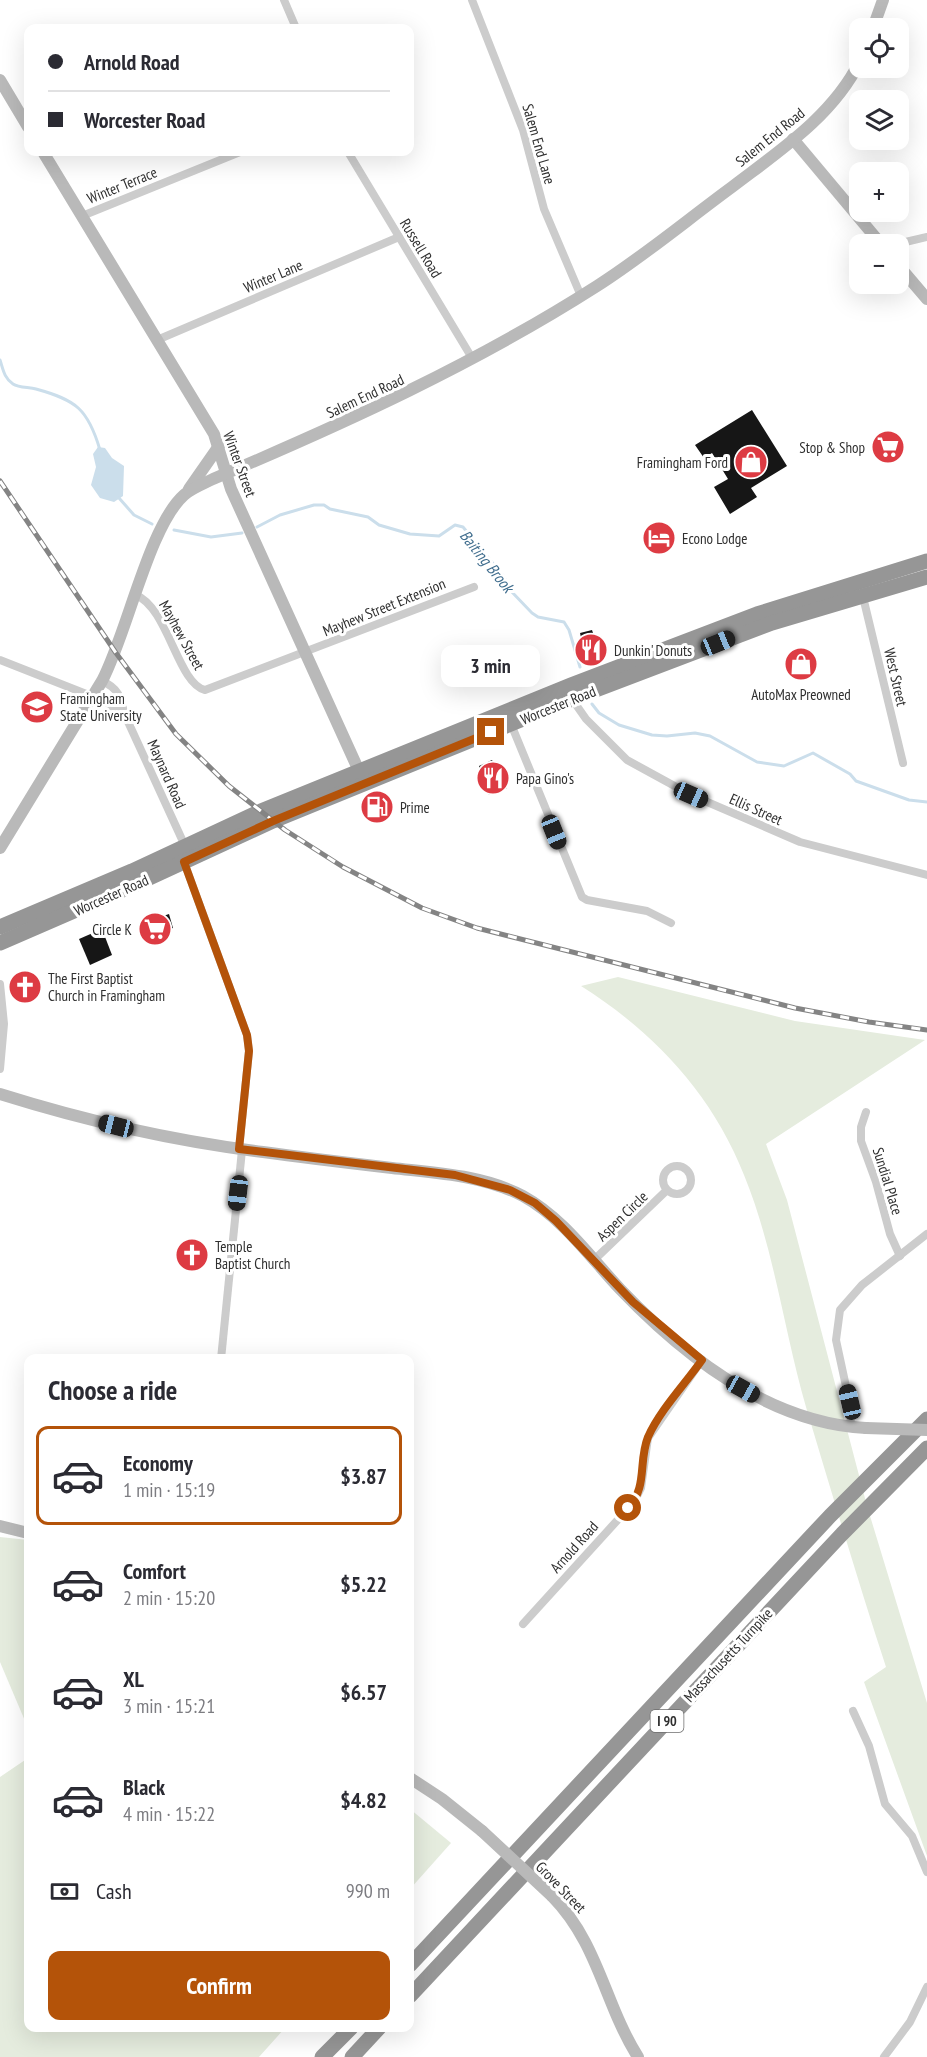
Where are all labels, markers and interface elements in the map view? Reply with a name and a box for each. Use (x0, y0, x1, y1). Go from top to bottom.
map controls (849, 18, 909, 294)
button: locate (849, 18, 909, 78)
text: Arnold Road (84, 48, 180, 76)
button: layers (849, 90, 909, 150)
street label: Salem End Lane (518, 102, 560, 186)
street label: Salem End Road (732, 103, 808, 171)
text: Worcester Road (84, 106, 205, 134)
street label: Winter Terrace (84, 162, 160, 208)
button: + (849, 162, 909, 222)
street label: Russell Road (396, 215, 446, 281)
button: − (849, 234, 909, 294)
street label: Winter Lane (241, 255, 305, 297)
street label: Salem End Road (323, 370, 407, 422)
street label: Winter Street (219, 429, 261, 499)
supermarket icon: Stop & Shop (870, 429, 906, 465)
place label: Stop & Shop (799, 438, 865, 457)
shop icon: Framingham Ford (733, 444, 769, 480)
place label: Framingham Ford (637, 453, 728, 472)
hotel icon: Econo Lodge (641, 520, 677, 556)
water label: Baiting Brook (456, 526, 519, 598)
place label: Econo Lodge (682, 529, 747, 548)
street label: Mayhew Street Extension (320, 574, 448, 640)
street label: Mayhew Street (155, 597, 209, 673)
car (698, 628, 738, 658)
restaurant icon: Dunkin' Donuts (573, 632, 609, 668)
place label: Dunkin' Donuts (614, 641, 692, 660)
callout: 3 min (442, 645, 540, 687)
shop icon: AutoMax Preowned (783, 646, 819, 682)
street label: West Street (880, 646, 912, 708)
text: 3 min (470, 653, 511, 679)
street label: Worcester Road (518, 681, 598, 729)
place label: AutoMax Preowned (751, 685, 851, 704)
school or university icon: Framingham State University (19, 689, 55, 725)
place label: Framingham State University (60, 689, 142, 725)
route end (477, 718, 504, 745)
street label: Maynard Road (143, 737, 191, 811)
restaurant icon: Papa Gino's (475, 760, 511, 796)
place label: Papa Gino's (516, 769, 574, 788)
car (671, 779, 711, 811)
fuel station icon: Prime (359, 789, 395, 825)
street label: Ellis Street (727, 789, 785, 829)
place label: Prime (400, 798, 430, 817)
car (539, 812, 569, 852)
street label: Worcester Road (71, 870, 151, 920)
supermarket icon: Circle K (137, 911, 173, 947)
place label: Circle K (92, 920, 133, 939)
church icon: The First Baptist Church in Framingham (7, 969, 43, 1005)
place label: The First Baptist Church in Framingham (48, 969, 165, 1005)
car (96, 1113, 136, 1139)
street label: Sundial Place (869, 1145, 907, 1217)
car (227, 1174, 249, 1212)
street label: Aspen Circle (592, 1187, 652, 1245)
church icon: Temple Baptist Church (174, 1237, 210, 1273)
place label: Temple Baptist Church (215, 1237, 290, 1273)
car (723, 1372, 763, 1406)
text: Choose a ride (48, 1373, 177, 1407)
car (837, 1382, 863, 1422)
icon: car (51, 1449, 105, 1503)
text: Economy (123, 1449, 193, 1477)
text: $3.87 (340, 1462, 387, 1490)
text: 1 min · 15:19 (123, 1477, 215, 1503)
route start (614, 1494, 641, 1521)
street label: Arnold Road (546, 1517, 602, 1577)
icon: car (51, 1557, 105, 1611)
text: Comfort (123, 1557, 186, 1585)
text: $5.22 (340, 1570, 387, 1598)
text: 2 min · 15:20 (123, 1585, 215, 1611)
street label: Massachusetts Turnpike (680, 1604, 776, 1706)
icon: car (51, 1665, 105, 1719)
text: XL (123, 1665, 144, 1693)
text: $6.57 (340, 1678, 387, 1706)
text: 3 min · 15:21 (123, 1693, 215, 1719)
road number: I 90 (650, 1710, 684, 1732)
icon: car (51, 1773, 105, 1827)
text: Black (123, 1773, 165, 1801)
text: $4.82 (340, 1786, 387, 1814)
text: 4 min · 15:22 (123, 1801, 215, 1827)
street label: Grove Street (532, 1857, 590, 1917)
icon: cash (48, 1875, 81, 1908)
text: Cash (96, 1877, 132, 1905)
text: 990 m (346, 1878, 390, 1904)
button: Confirm (48, 1951, 390, 2020)

